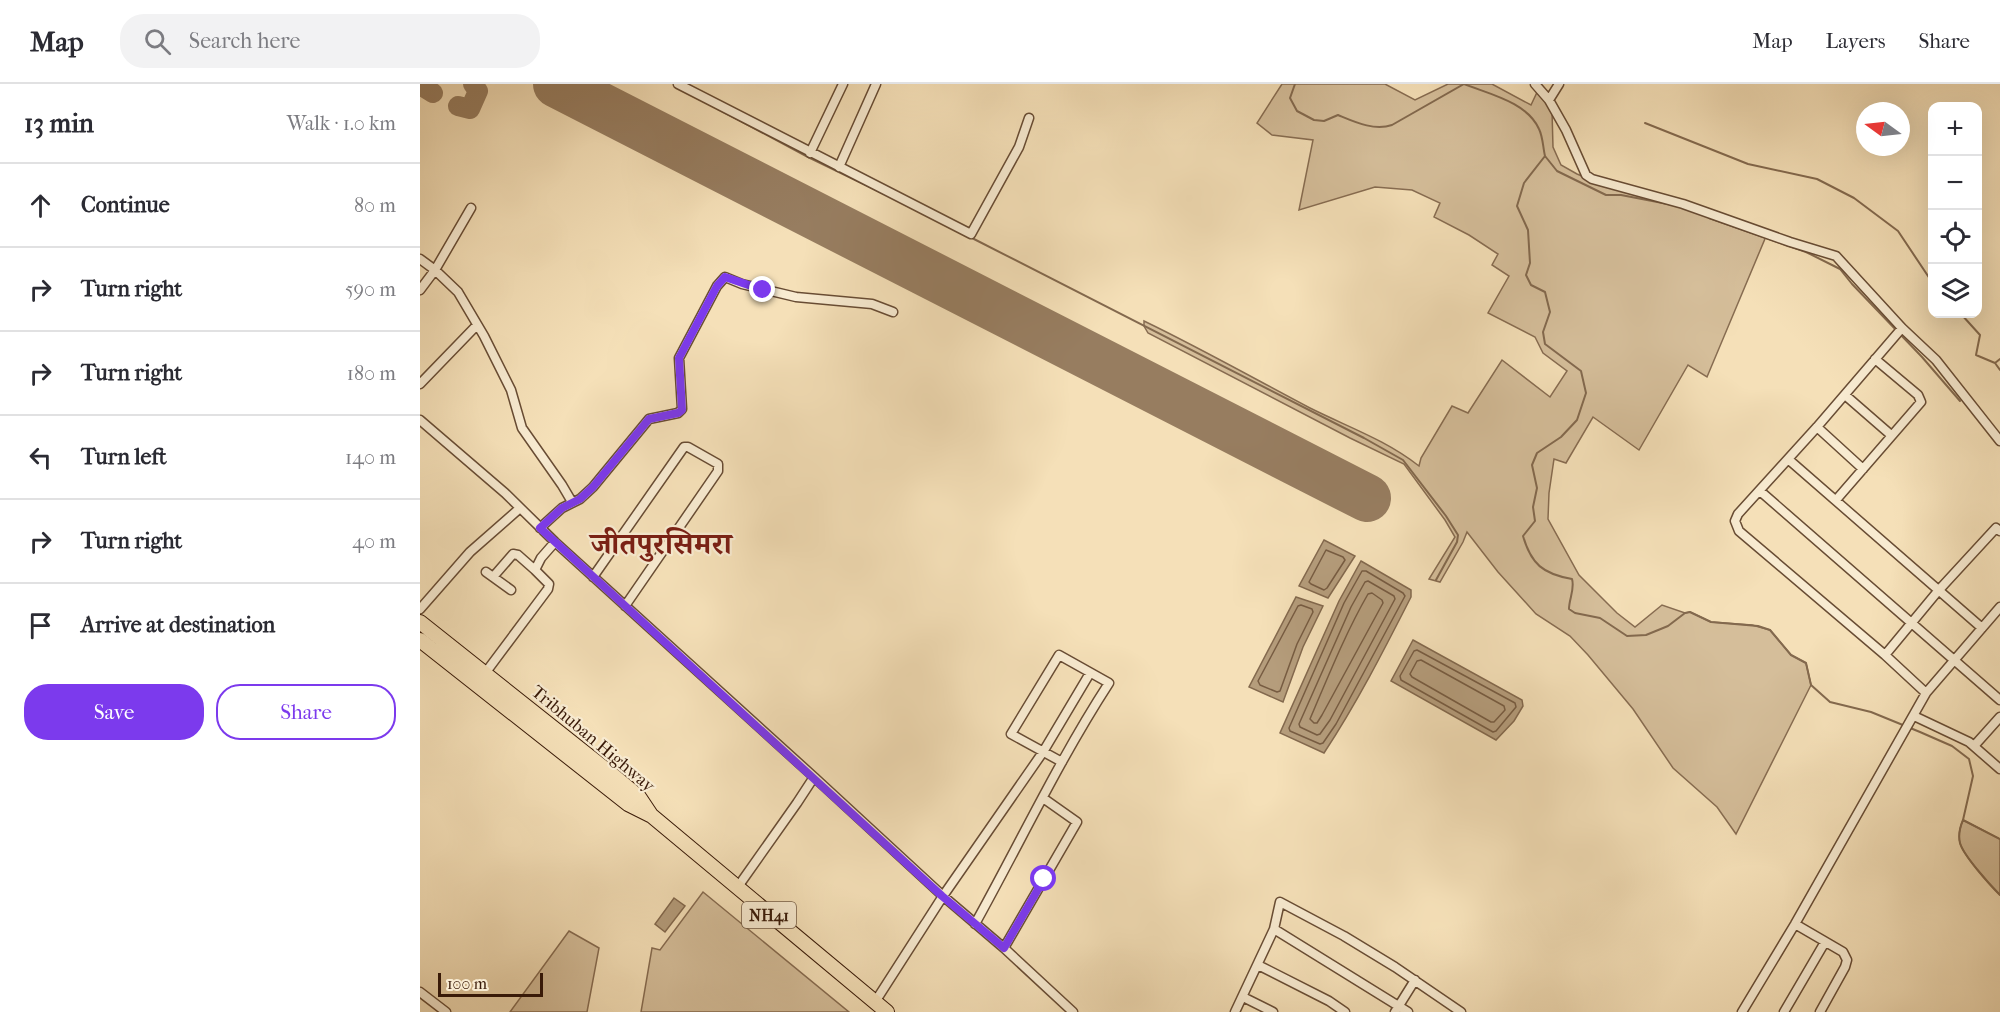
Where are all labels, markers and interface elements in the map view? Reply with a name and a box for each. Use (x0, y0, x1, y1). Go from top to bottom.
search box (120, 14, 540, 68)
text: Map (30, 25, 84, 58)
icon: search (141, 25, 174, 58)
text: Search here (189, 28, 300, 54)
text: Map (1752, 29, 1793, 53)
text: Layers (1826, 29, 1885, 53)
text: Share (1918, 29, 1970, 53)
north arrow (1856, 102, 1910, 156)
map controls (1928, 102, 1982, 318)
button: + (1928, 102, 1982, 156)
text: 13 min (24, 108, 94, 139)
text: Walk · 1.0 km (287, 112, 396, 135)
button: − (1928, 156, 1982, 210)
icon: ahead (24, 189, 57, 222)
text: Continue (81, 192, 170, 218)
text: 80 m (354, 194, 396, 217)
button: locate (1928, 210, 1982, 264)
button: layers (1928, 264, 1982, 318)
icon: right (24, 273, 57, 306)
text: Turn right (81, 276, 182, 302)
route end (749, 276, 775, 302)
text: 590 m (345, 278, 396, 301)
icon: right (24, 357, 57, 390)
text: Turn right (81, 360, 182, 386)
text: 180 m (347, 362, 396, 385)
icon: left (24, 441, 57, 474)
text: Turn left (81, 444, 167, 470)
text: 140 m (345, 446, 396, 469)
icon: right (24, 525, 57, 558)
district label: जीतपुरसिमरा (588, 527, 734, 562)
text: Turn right (81, 528, 182, 554)
text: 40 m (352, 530, 396, 553)
icon: arrive (24, 609, 57, 642)
text: Arrive at destination (81, 612, 275, 638)
street label: Tribhuban Highway (527, 681, 660, 798)
button: Save (24, 684, 204, 740)
button: Share (216, 684, 396, 740)
route start (1030, 865, 1056, 891)
road number: NH41 (742, 902, 796, 928)
scale bar (438, 970, 543, 998)
text: 100 m (447, 974, 487, 993)

